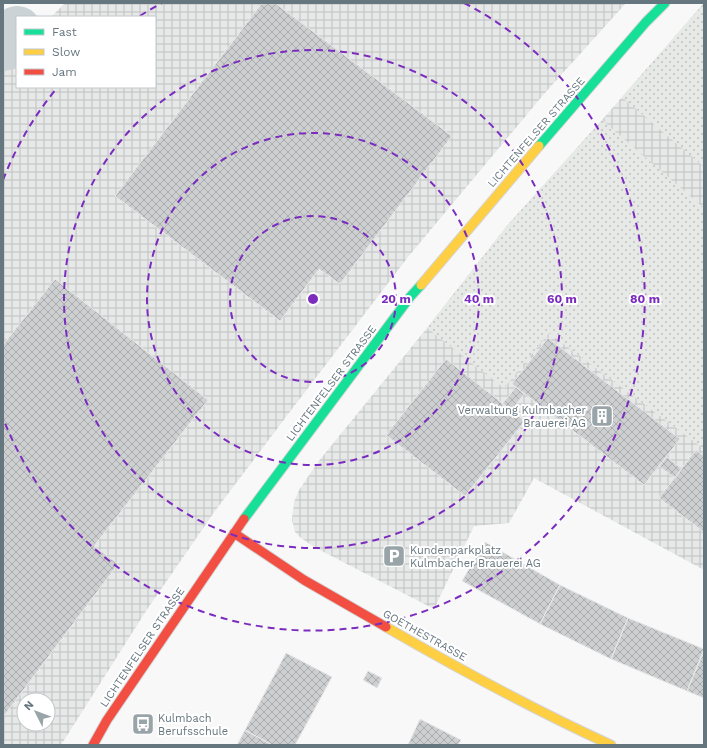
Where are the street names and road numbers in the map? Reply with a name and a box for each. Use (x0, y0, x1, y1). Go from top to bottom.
street label: LICHTENFELSER STRASSE (485, 75, 588, 190)
street label: LICHTENFELSER STRASSE (284, 323, 379, 444)
street label: LICHTENFELSER STRASSE (97, 585, 187, 710)
street label: GOETHESTRASSE (381, 607, 469, 664)

